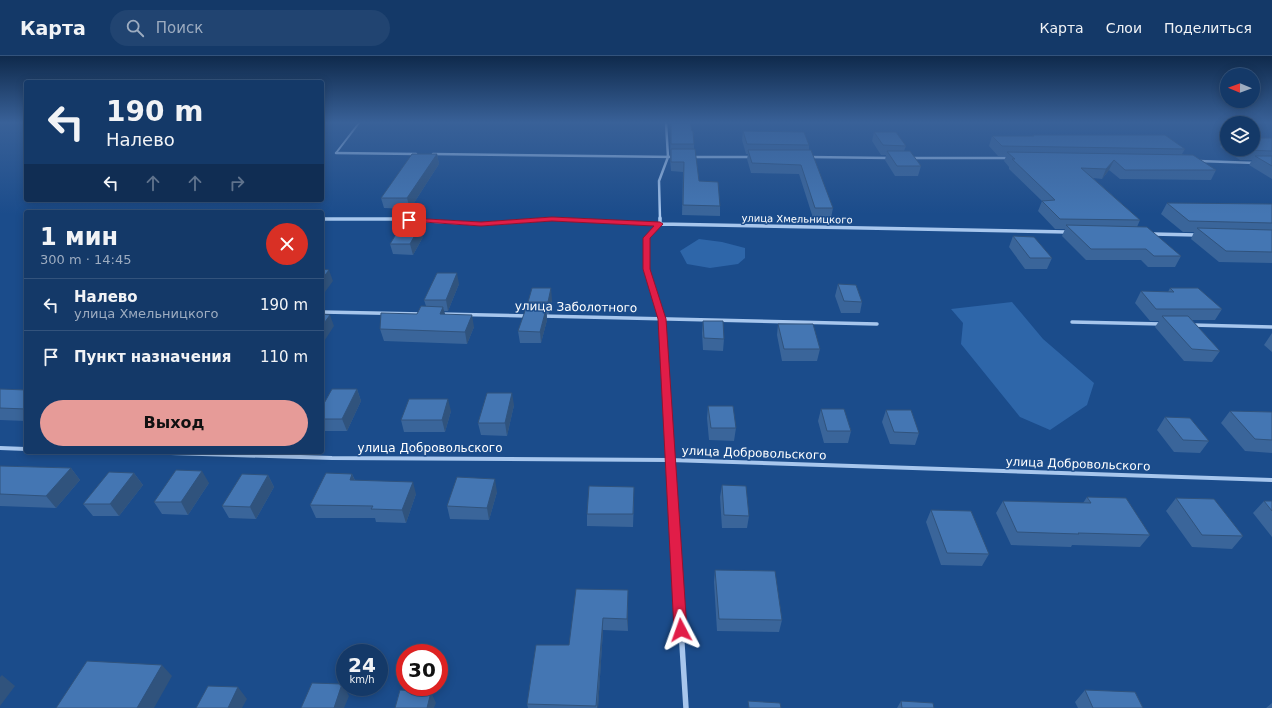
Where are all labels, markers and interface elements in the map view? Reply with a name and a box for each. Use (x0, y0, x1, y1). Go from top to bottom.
search box (110, 10, 390, 46)
text: Карта (20, 17, 86, 39)
icon: search (124, 17, 146, 39)
text: Поиск (156, 19, 203, 37)
text: Карта (1040, 20, 1084, 36)
text: Слои (1106, 20, 1142, 36)
text: Поделиться (1164, 20, 1252, 36)
north arrow (1220, 68, 1260, 108)
map controls (1220, 68, 1260, 156)
text: 190 m (106, 95, 203, 128)
icon: left (40, 96, 92, 148)
button: layers (1220, 116, 1260, 156)
text: Налево (106, 129, 175, 150)
icon: left (100, 172, 122, 194)
icon: ahead (142, 172, 164, 194)
icon: ahead (184, 172, 206, 194)
icon: right (226, 172, 248, 194)
pin (392, 203, 426, 237)
icon: arrive (398, 209, 420, 231)
street label: улица Хмельницкого (741, 213, 853, 225)
text: 1 мин (40, 223, 118, 251)
button: close (266, 223, 308, 265)
text: 300 m · 14:45 (40, 252, 131, 267)
text: Налево (74, 288, 138, 306)
icon: left (40, 294, 62, 316)
text: 190 m (260, 296, 308, 314)
street label: улица Заболотного (515, 299, 637, 315)
text: улица Хмельницкого (74, 306, 218, 321)
icon: arrive (40, 346, 62, 368)
text: Пункт назначения (74, 348, 231, 366)
text: 110 m (260, 348, 308, 366)
button: Выход (40, 400, 308, 446)
street label: улица Добровольского (358, 441, 502, 455)
street label: улица Добровольского (681, 443, 827, 463)
street label: улица Добровольского (1005, 454, 1151, 474)
position arrow (660, 609, 702, 651)
speed limit sign: 30 (396, 644, 448, 696)
text: 24 (348, 653, 376, 677)
text: km/h (349, 674, 375, 685)

